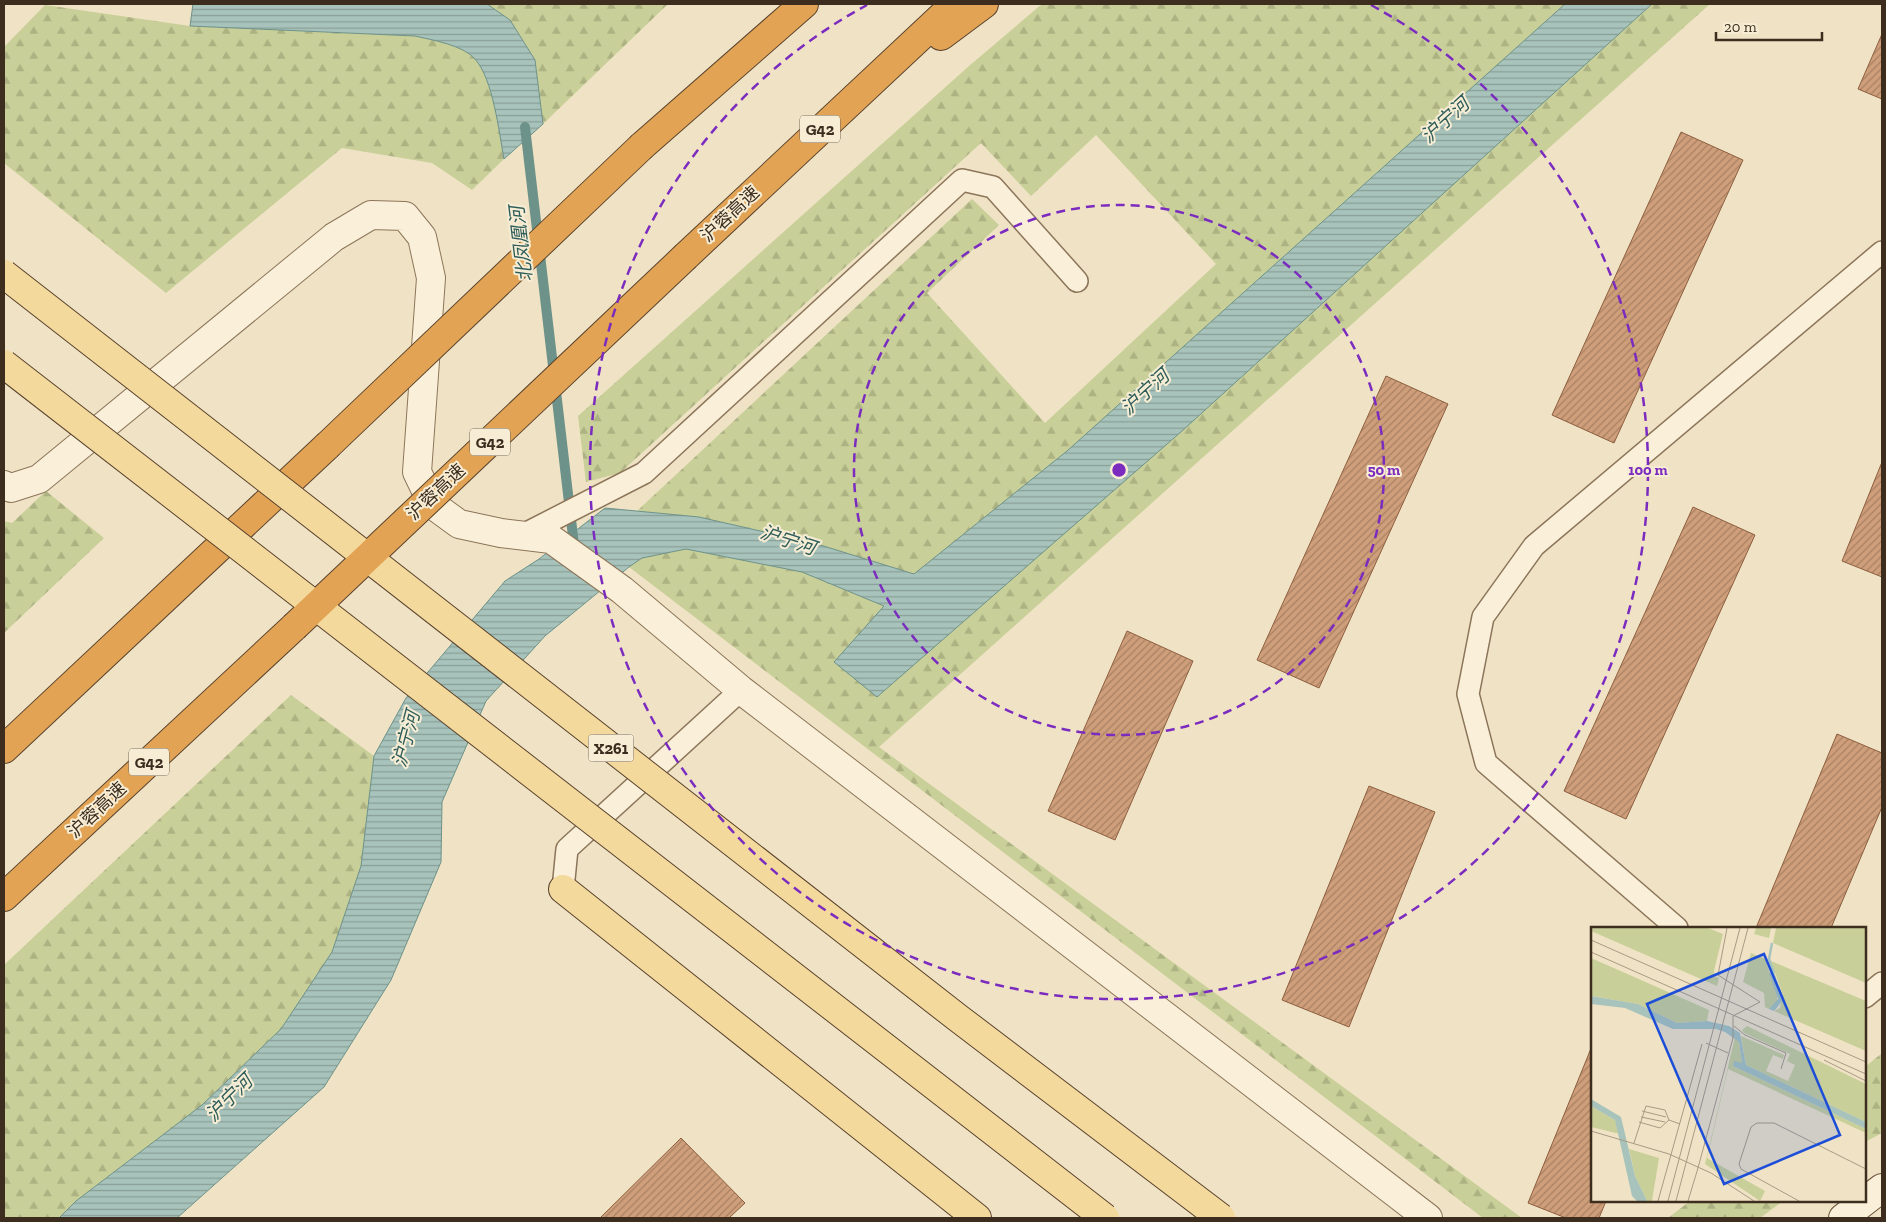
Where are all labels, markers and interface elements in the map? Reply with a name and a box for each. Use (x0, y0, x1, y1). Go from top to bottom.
scale bar (1716, 10, 1822, 42)
text: 20 m (1724, 18, 1757, 36)
water label: 沪宁河 (1416, 90, 1477, 148)
road number: G42 (800, 116, 840, 142)
street label: 沪蓉高速 (696, 181, 764, 247)
water label: 北凤凰河 (504, 201, 537, 283)
water label: 沪宁河 (1116, 362, 1177, 420)
road number: G42 (470, 428, 510, 456)
street label: 沪蓉高速 (402, 459, 470, 525)
centre of rings (1110, 461, 1128, 479)
text: 50 m (1368, 461, 1400, 479)
text: 100 m (1628, 461, 1668, 479)
water label: 沪宁河 (757, 520, 822, 561)
water label: 沪宁河 (388, 705, 426, 770)
road number: X261 (588, 734, 634, 761)
road number: G42 (129, 749, 169, 776)
street label: 沪蓉高速 (63, 777, 131, 843)
inset map (1591, 927, 1866, 1202)
water label: 沪宁河 (201, 1067, 260, 1126)

